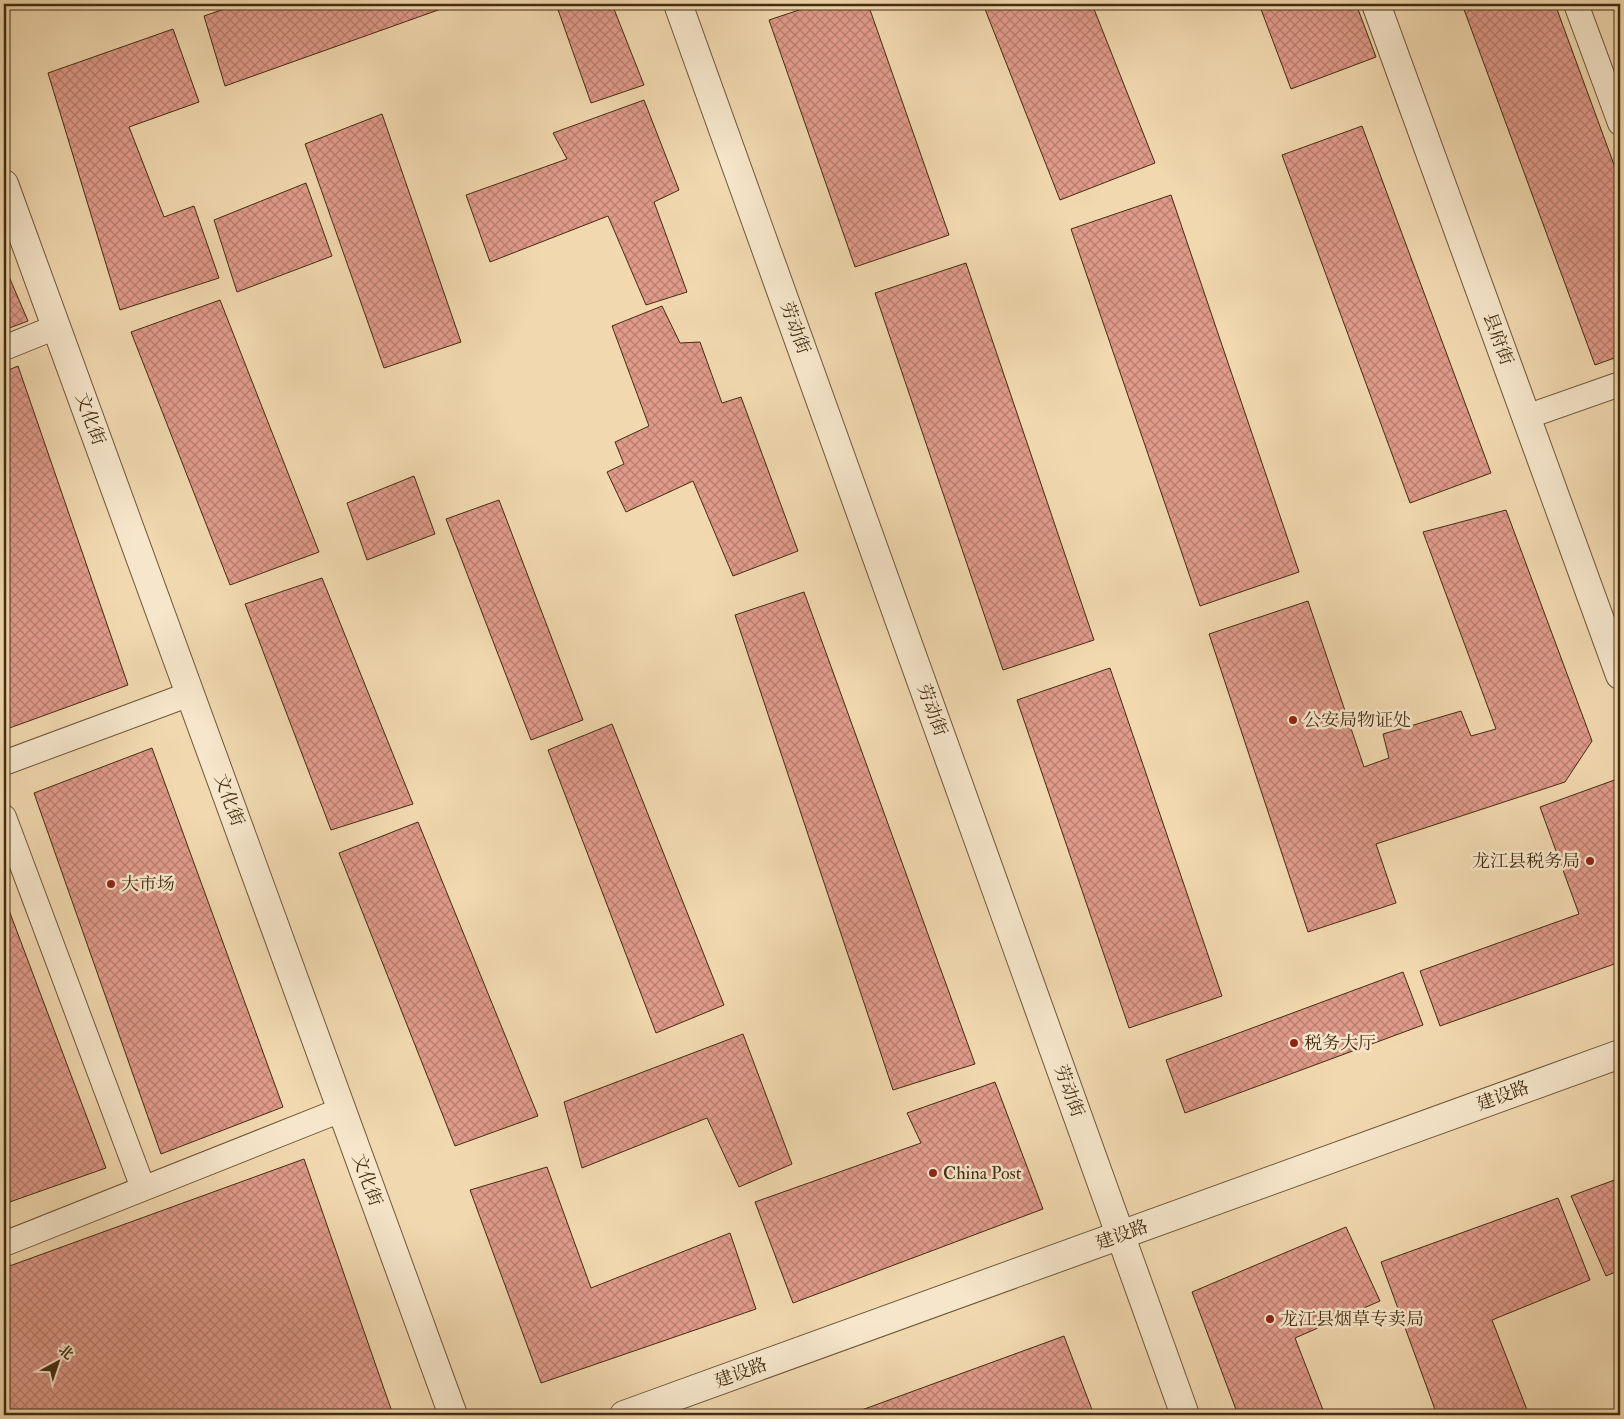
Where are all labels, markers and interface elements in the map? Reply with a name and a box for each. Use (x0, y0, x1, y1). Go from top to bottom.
street label: 劳动街 (775, 299, 815, 357)
street label: 县府街 (1478, 310, 1518, 368)
street label: 文化街 (70, 390, 110, 448)
street label: 劳动街 (912, 681, 952, 739)
place label: 公安局物证处 (1303, 709, 1411, 732)
marker: 公安局物证处 (1287, 714, 1299, 726)
street label: 文化街 (209, 771, 249, 829)
place label: 龙江县税务局 (1472, 850, 1580, 873)
marker: 龙江县税务局 (1584, 855, 1596, 867)
place label: 大市场 (121, 873, 175, 896)
marker: 大市场 (105, 878, 117, 890)
place label: 税务大厅 (1304, 1032, 1376, 1055)
marker: 税务大厅 (1288, 1037, 1300, 1049)
street label: 劳动街 (1049, 1062, 1089, 1120)
street label: 建设路 (1474, 1076, 1532, 1116)
street label: 文化街 (347, 1151, 387, 1209)
place label: China Post (943, 1162, 1022, 1185)
marker: China Post (927, 1167, 939, 1179)
street label: 建设路 (1093, 1215, 1151, 1255)
place label: 龙江县烟草专卖局 (1280, 1308, 1424, 1331)
marker: 龙江县烟草专卖局 (1264, 1313, 1276, 1325)
north arrow (32, 1336, 82, 1386)
text: 北 (55, 1341, 77, 1363)
street label: 建设路 (712, 1353, 770, 1393)

